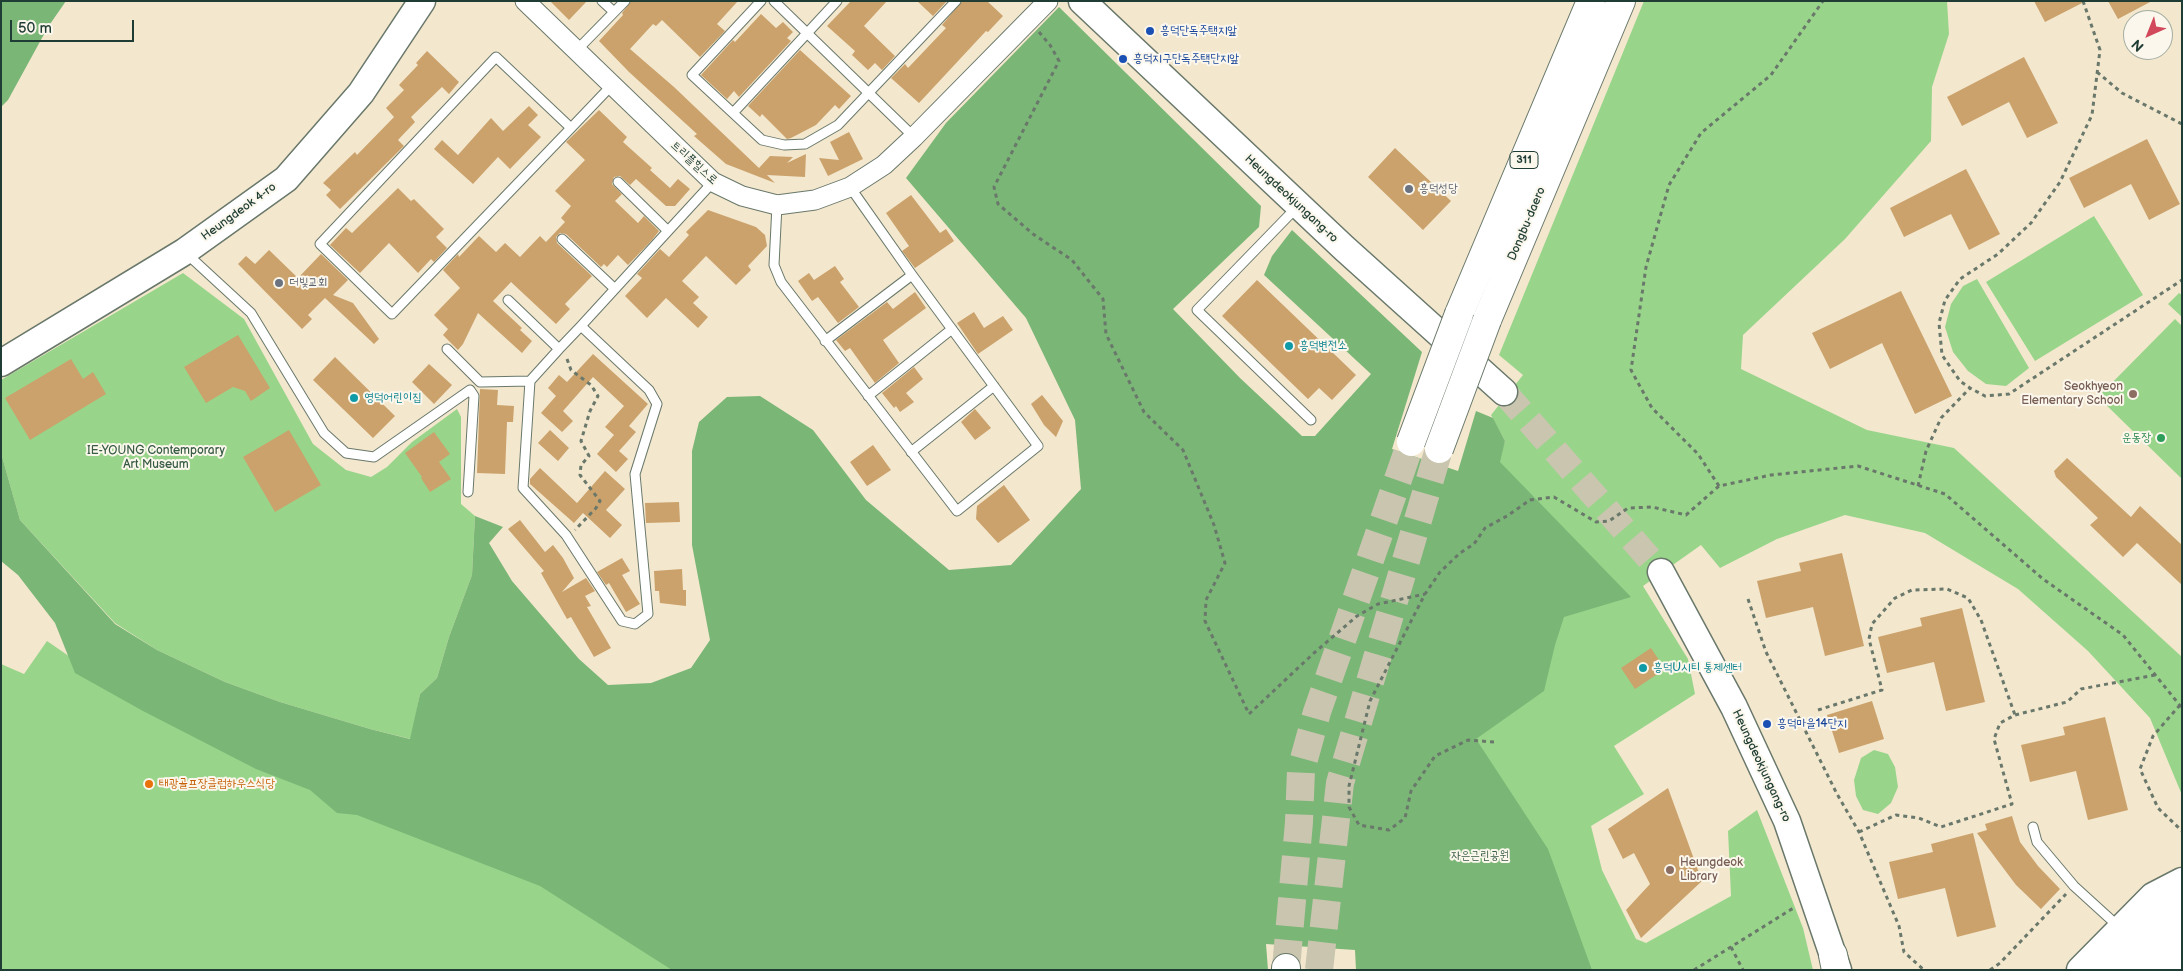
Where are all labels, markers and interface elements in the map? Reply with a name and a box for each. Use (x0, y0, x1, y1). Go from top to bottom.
scale bar (12, 10, 136, 42)
north arrow (2123, 10, 2173, 60)
text: 50 m (18, 19, 52, 38)
place label: 흥덕단독주택지앞 (1160, 24, 1237, 38)
marker: 흥덕단독주택지앞 (1144, 25, 1156, 37)
text: N (2128, 36, 2148, 55)
place label: 흥덕지구단독주택단지앞 (1133, 52, 1239, 66)
marker: 흥덕지구단독주택단지앞 (1117, 53, 1129, 65)
street label: 트리플힐스로 (668, 138, 720, 188)
street label: Heungdeokjungang-ro (1241, 152, 1341, 246)
road number: 311 (1510, 152, 1538, 168)
street label: Heungdeok 4-ro (199, 180, 279, 244)
place label: 흥덕성당 (1419, 182, 1458, 196)
marker: 흥덕성당 (1403, 183, 1415, 195)
street label: Dongbu-daero (1505, 185, 1549, 263)
place label: 더빛교회 (289, 276, 328, 290)
marker: 더빛교회 (273, 277, 285, 289)
place label: 흥덕변전소 (1299, 339, 1347, 353)
marker: 흥덕변전소 (1283, 340, 1295, 352)
place label: Seokhyeon Elementary School (2021, 380, 2123, 408)
marker: Seokhyeon Elementary School (2127, 388, 2139, 400)
place label: 영덕어린이집 (364, 391, 422, 405)
marker: 영덕어린이집 (348, 392, 360, 404)
place label: 운동장 (2122, 431, 2151, 445)
marker: 운동장 (2155, 432, 2167, 444)
park label: IE-YOUNG Contemporary Art Museum (87, 444, 225, 472)
place label: 흥덕U시티 통제센터 (1653, 661, 1742, 675)
marker: 흥덕U시티 통제센터 (1637, 662, 1649, 674)
street label: Heungdeokjungang-ro (1729, 708, 1793, 824)
place label: 흥덕마을14단지 (1777, 717, 1847, 731)
marker: 흥덕마을14단지 (1761, 718, 1773, 730)
place label: 태광골프장클럽하우스식당 (159, 777, 275, 791)
marker: 태광골프장클럽하우스식당 (143, 778, 155, 790)
park label: 자은근린공원 (1451, 849, 1509, 863)
place label: Heungdeok Library (1680, 856, 1743, 884)
marker: Heungdeok Library (1664, 864, 1676, 876)

